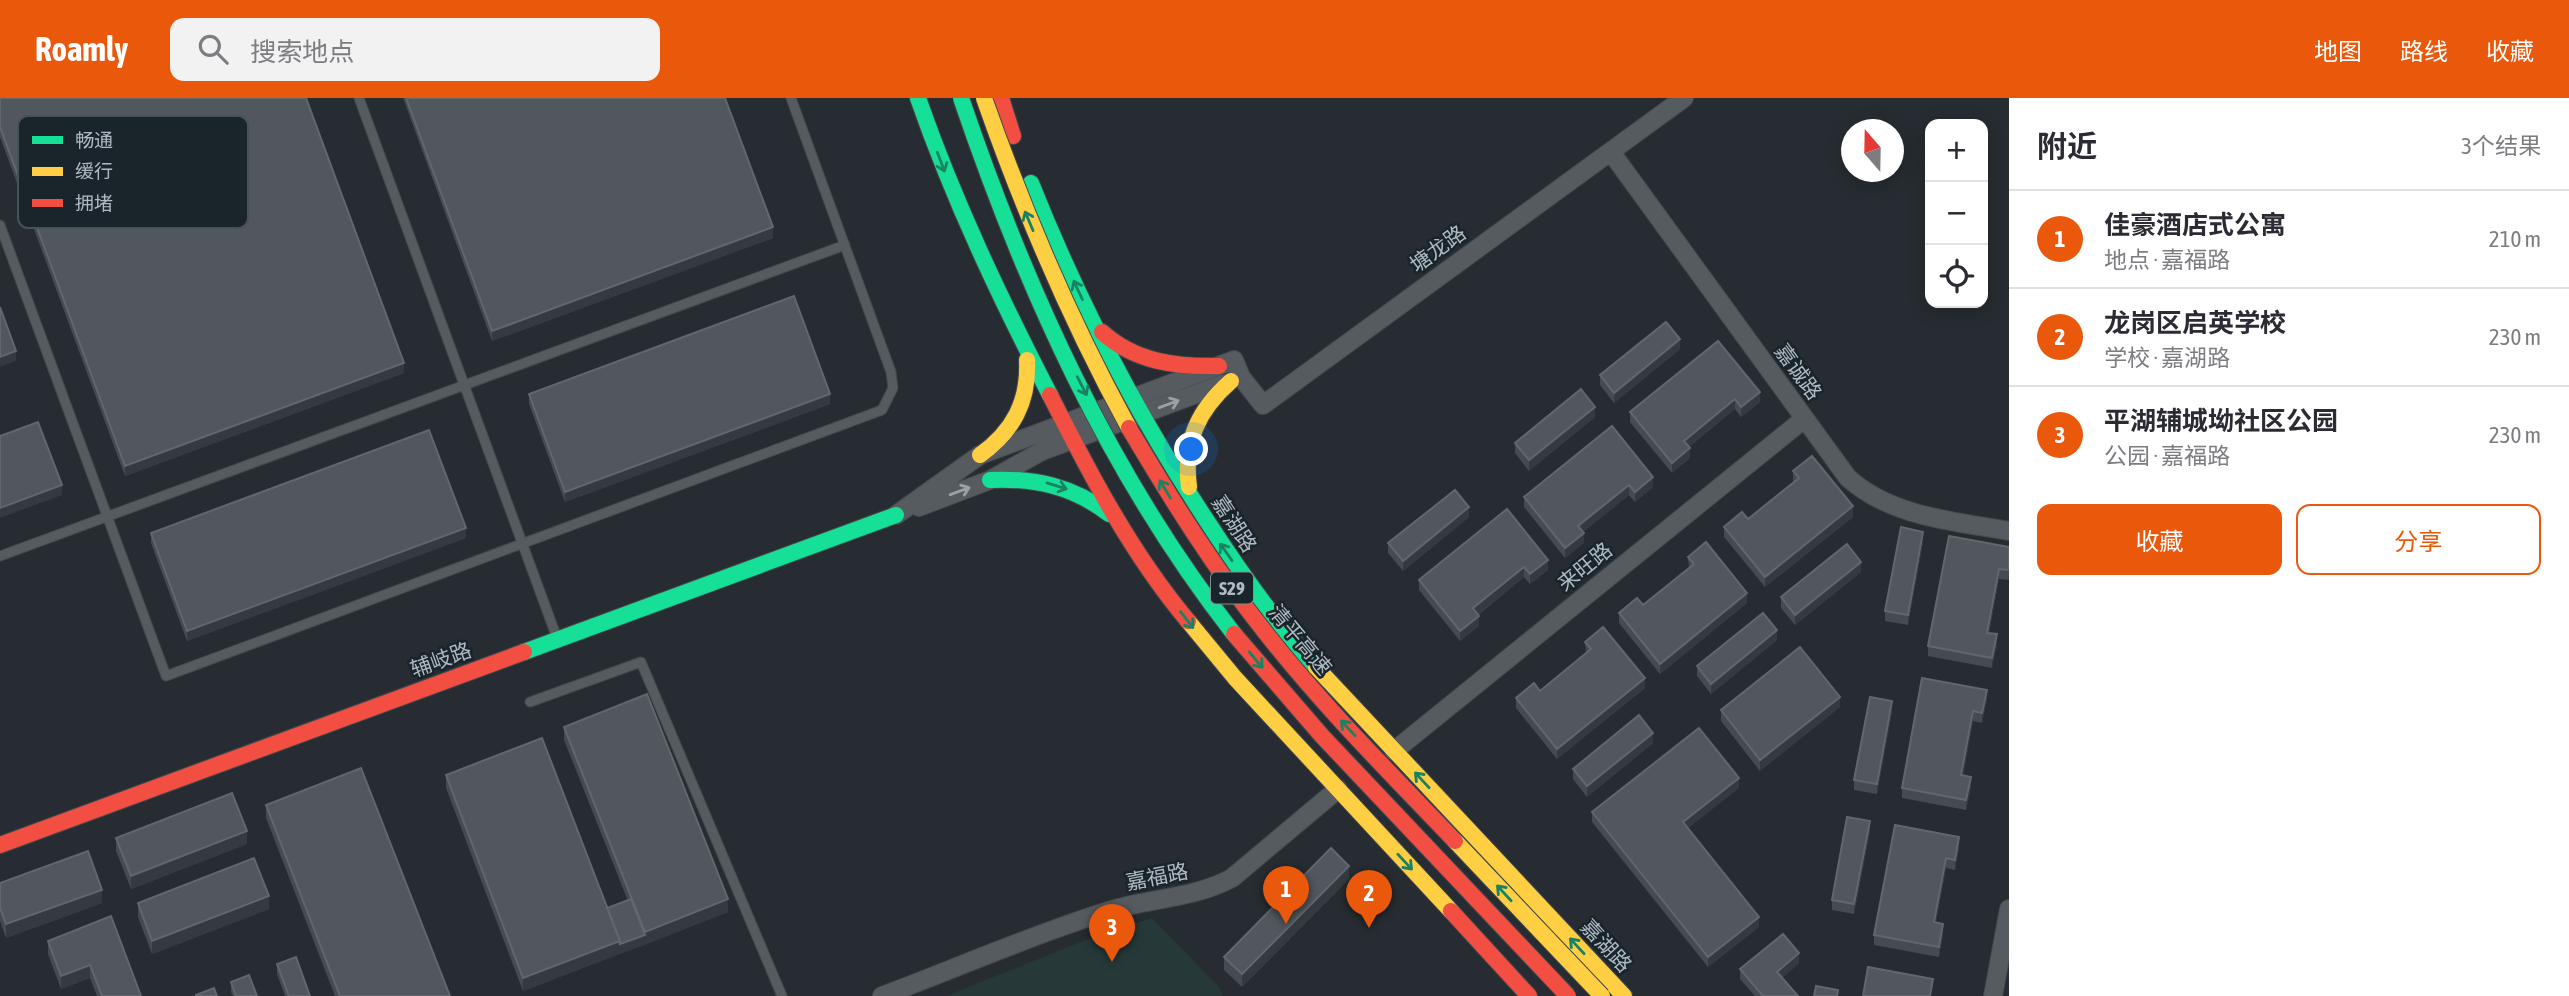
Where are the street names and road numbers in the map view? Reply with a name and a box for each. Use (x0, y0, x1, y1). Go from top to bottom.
street label: 塘龙路 (1405, 220, 1470, 276)
street label: 嘉诚路 (1771, 339, 1827, 404)
street label: 嘉湖路 (1208, 491, 1262, 556)
street label: 来旺路 (1552, 537, 1616, 595)
road number: S29 (1211, 573, 1253, 603)
street label: 清平高速 (1265, 599, 1337, 679)
street label: 辅岐路 (407, 637, 474, 681)
street label: 嘉福路 (1124, 858, 1190, 894)
street label: 嘉湖路 (1576, 914, 1637, 977)

